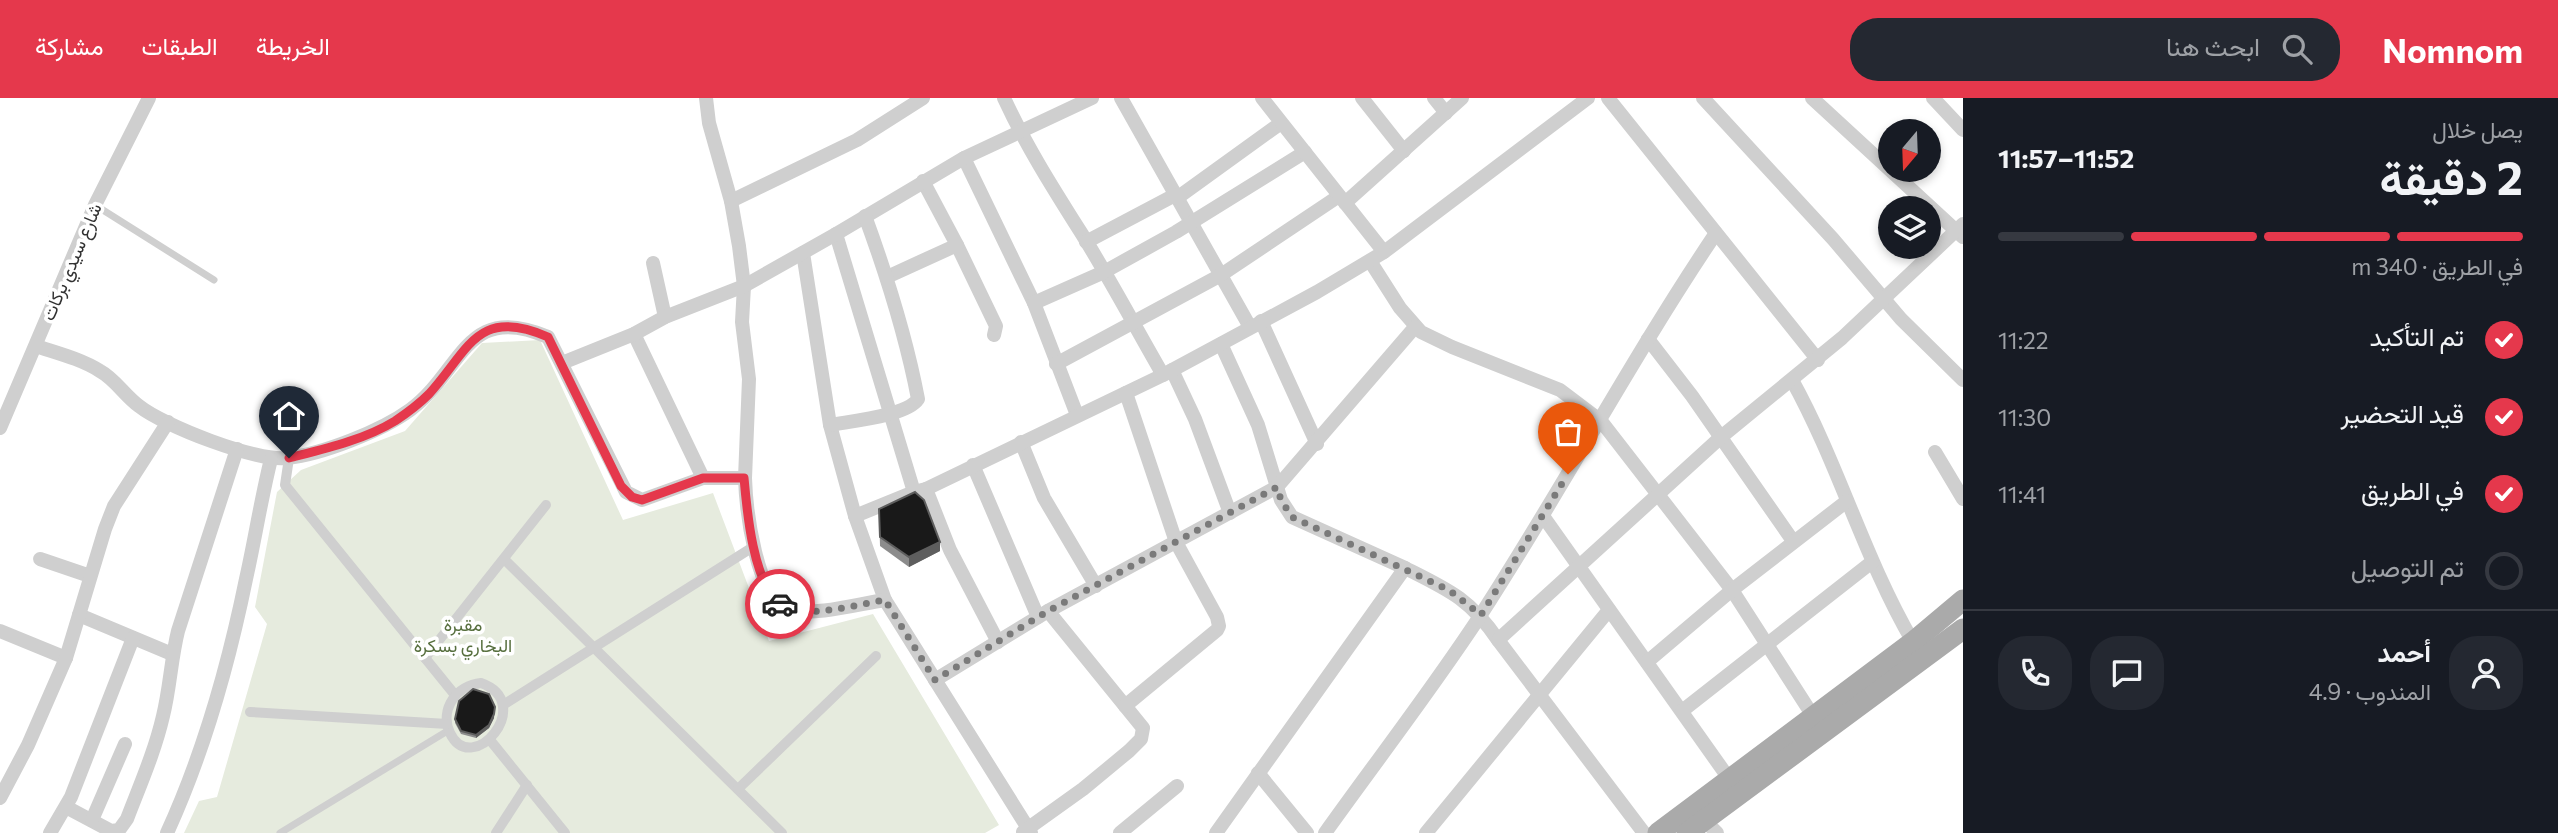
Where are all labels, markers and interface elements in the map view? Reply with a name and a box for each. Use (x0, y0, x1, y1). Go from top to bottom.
search box (1850, 18, 2340, 81)
text: Nomnom (2382, 29, 2523, 70)
text: ابحث هنا (2166, 30, 2260, 61)
icon: search (2278, 30, 2316, 68)
text: مشاركة (35, 31, 103, 60)
text: الطبقات (141, 31, 218, 60)
text: الخريطة (256, 31, 330, 60)
text: يصل خلال (2432, 115, 2523, 143)
north arrow (1878, 119, 1941, 182)
map controls (1878, 119, 1941, 259)
text: 11:52–11:57 (1998, 142, 2134, 173)
text: 2 دقيقة (2380, 148, 2523, 204)
button: layers (1878, 196, 1941, 259)
street label: شارع سيدي بركات (37, 200, 110, 325)
text: في الطريق · 340 m (2351, 252, 2523, 280)
text: تم التأكيد (2369, 320, 2464, 351)
icon: check (2485, 321, 2523, 359)
text: 11:22 (1998, 326, 2049, 354)
pin (259, 386, 319, 458)
icon: home (270, 397, 308, 435)
text: قيد التحضير (2341, 397, 2464, 428)
icon: check (2485, 398, 2523, 436)
pin (1538, 402, 1598, 474)
text: 11:30 (1998, 403, 2051, 431)
icon: bag (1549, 413, 1587, 451)
text: في الطريق (2361, 474, 2464, 505)
icon: check (2485, 475, 2523, 513)
text: 11:41 (1998, 480, 2046, 508)
text: تم التوصيل (2351, 551, 2464, 582)
courier (745, 569, 815, 639)
icon: car (761, 585, 799, 623)
park label: مقبرة البخاري بسكرة (414, 613, 512, 661)
button: phone (1998, 636, 2072, 710)
button: chat (2090, 636, 2164, 710)
text: أحمد (2378, 636, 2431, 667)
button: person (2449, 636, 2523, 710)
text: المندوب · 4.9 (2309, 677, 2431, 705)

